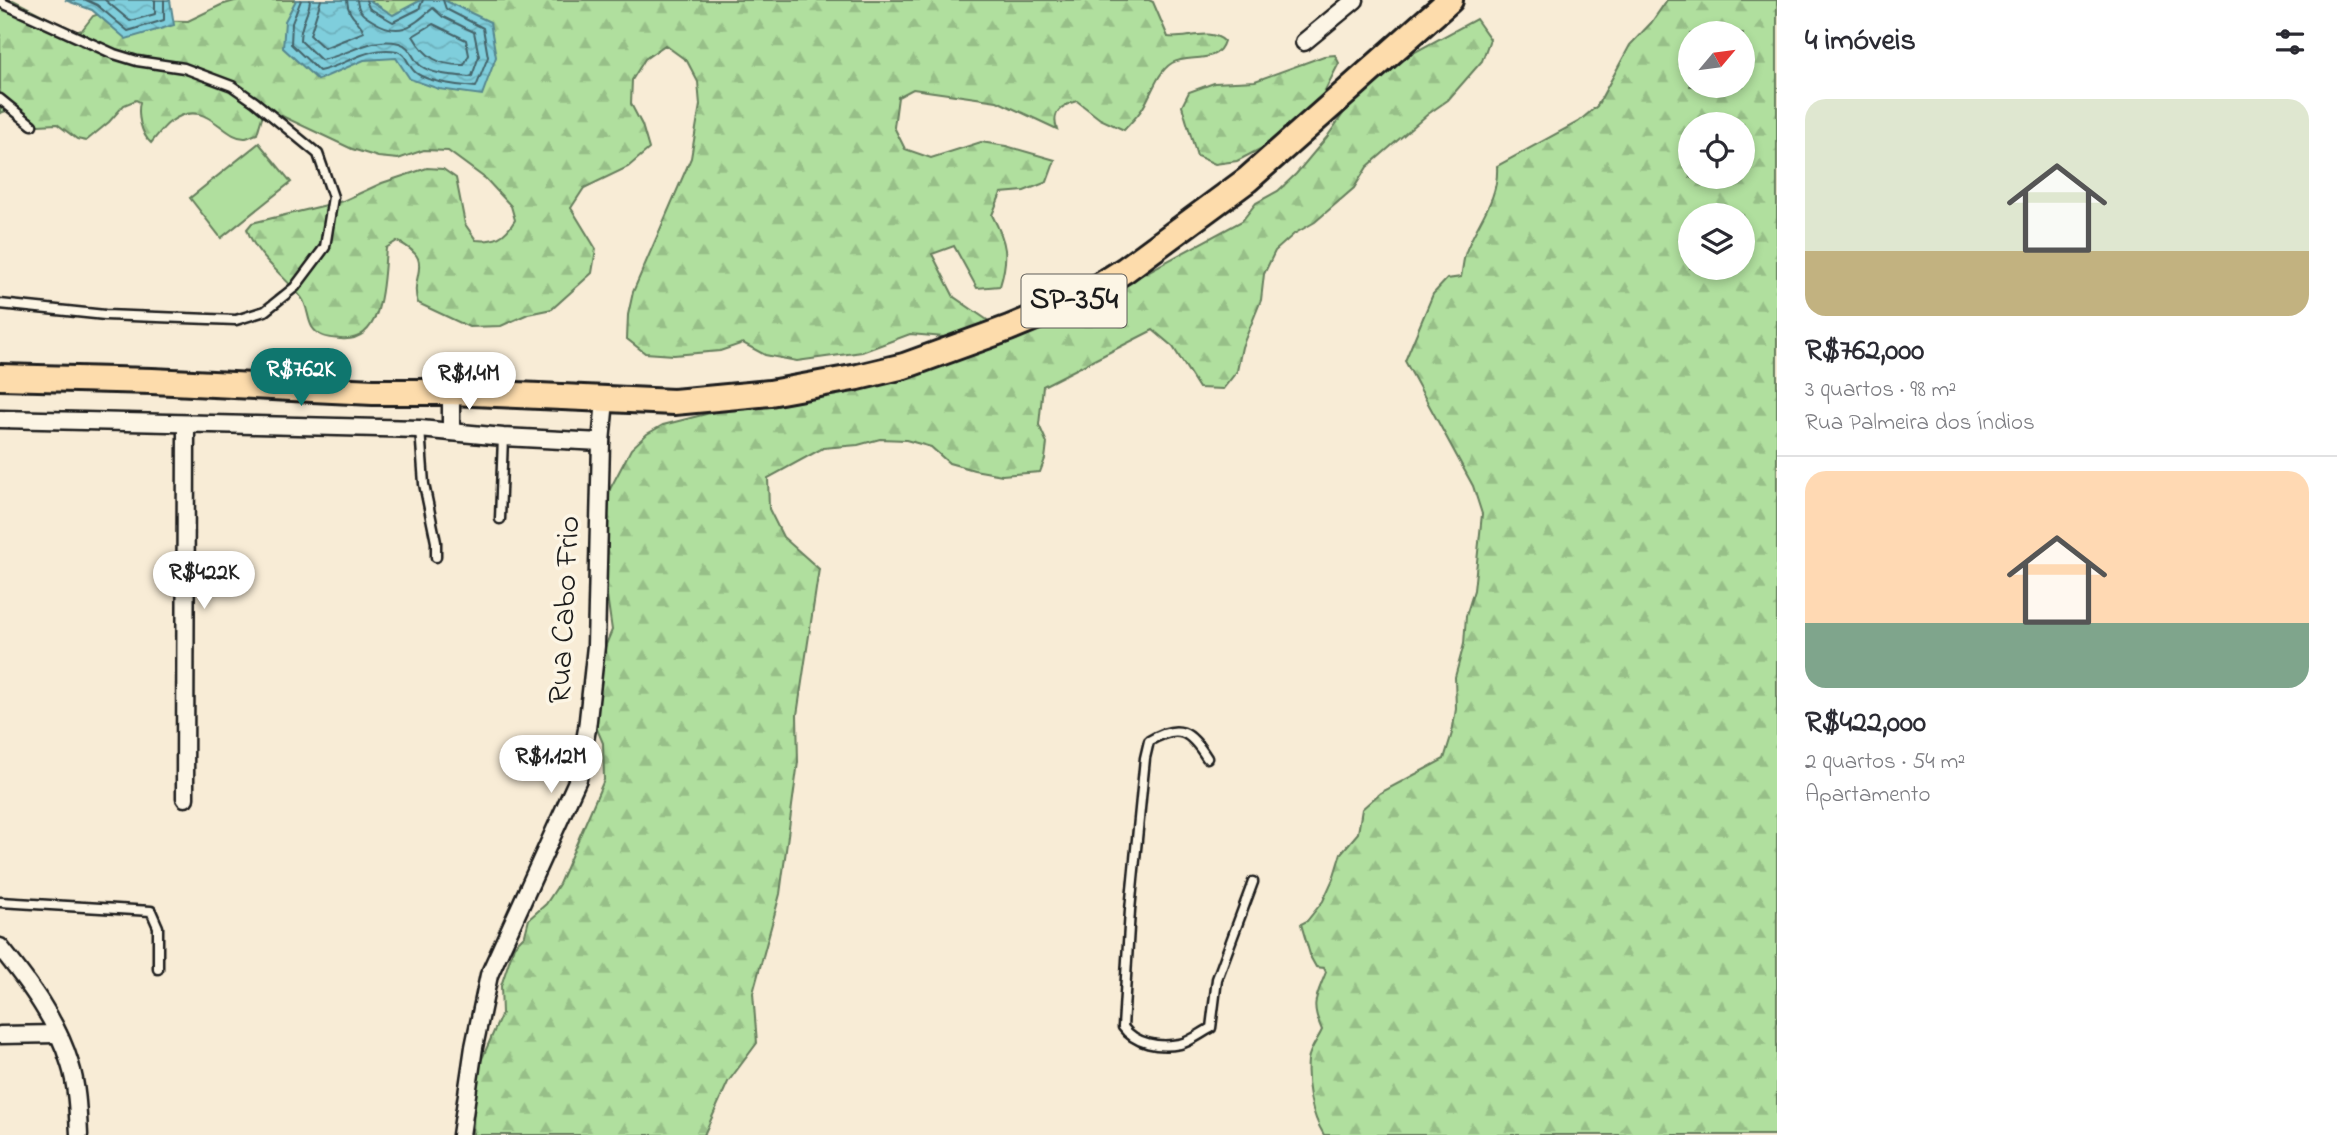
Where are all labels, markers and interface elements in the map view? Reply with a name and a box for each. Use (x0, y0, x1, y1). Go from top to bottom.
text: 4 imóveis (1805, 20, 1916, 64)
north arrow (1678, 21, 1755, 98)
map controls (1678, 21, 1755, 280)
icon: filters (2271, 23, 2309, 61)
button: locate (1678, 112, 1755, 189)
icon: home (1994, 145, 2120, 271)
button: layers (1678, 203, 1755, 280)
road number: SP-354 (1021, 274, 1126, 328)
text: R$762,000 (1805, 330, 1924, 374)
pin: R$762K (244, 348, 358, 408)
pin: R$1.4M (412, 352, 526, 412)
text: R$762K (267, 354, 335, 387)
text: R$1.4M (438, 358, 500, 391)
text: 3 quartos · 98 m² (1805, 374, 1956, 407)
text: Rua Palmeira dos Índios (1805, 407, 2035, 440)
street label: Rua Cabo Frio (538, 515, 594, 705)
icon: home (1994, 517, 2120, 643)
pin: R$422K (147, 552, 261, 611)
text: R$422K (169, 557, 239, 590)
text: R$422,000 (1805, 702, 1926, 746)
pin: R$1.12M (486, 736, 616, 795)
text: R$1.12M (515, 741, 587, 774)
text: 2 quartos · 54 m² (1805, 746, 1965, 779)
text: Apartamento (1805, 779, 1931, 812)

